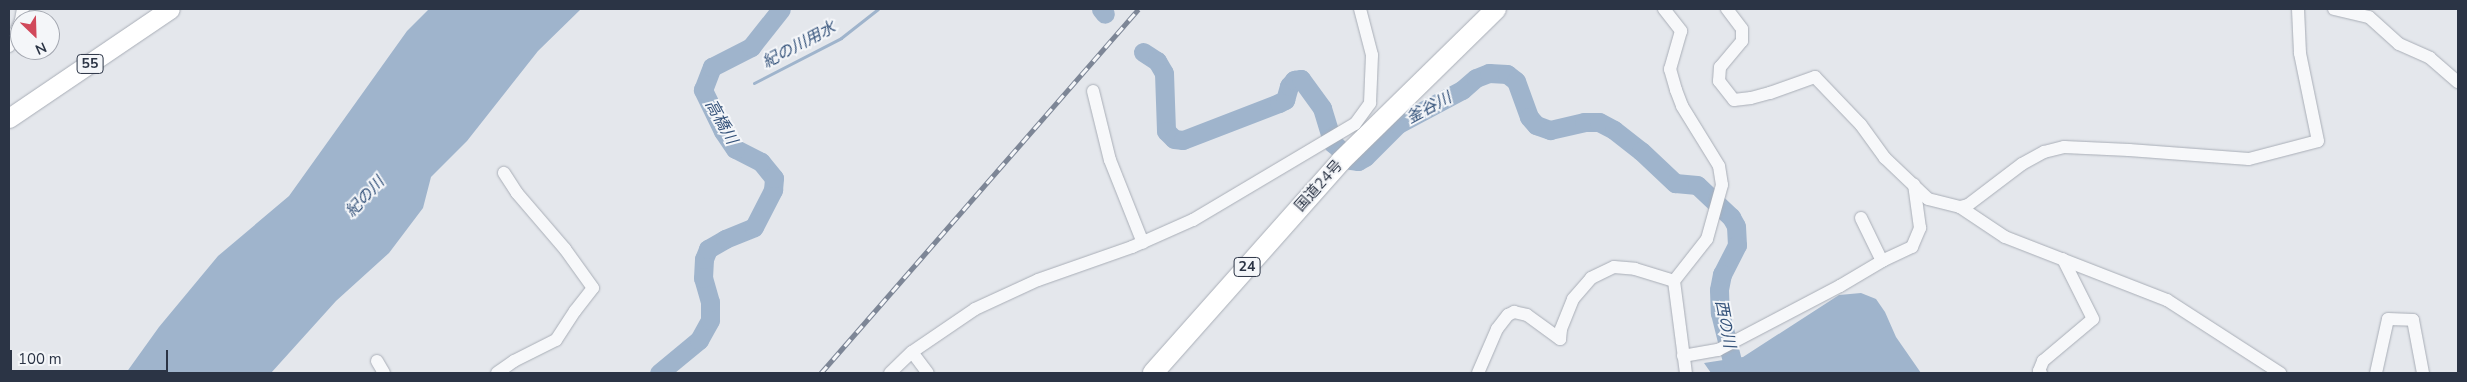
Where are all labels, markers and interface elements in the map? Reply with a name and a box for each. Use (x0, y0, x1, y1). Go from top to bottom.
north arrow (10, 10, 60, 60)
water label: 紀の川用水 (759, 18, 839, 72)
text: N (32, 37, 50, 59)
road number: 55 (76, 52, 104, 76)
water label: 釜谷川 (1403, 88, 1455, 128)
water label: 高橋川 (701, 96, 741, 148)
street label: 国道24号 (1291, 157, 1347, 215)
water label: 紀の川 (342, 173, 388, 221)
road number: 24 (1233, 256, 1261, 278)
water label: 西の川 (1711, 299, 1739, 349)
scale bar (12, 340, 170, 372)
text: 100 m (18, 349, 62, 369)

